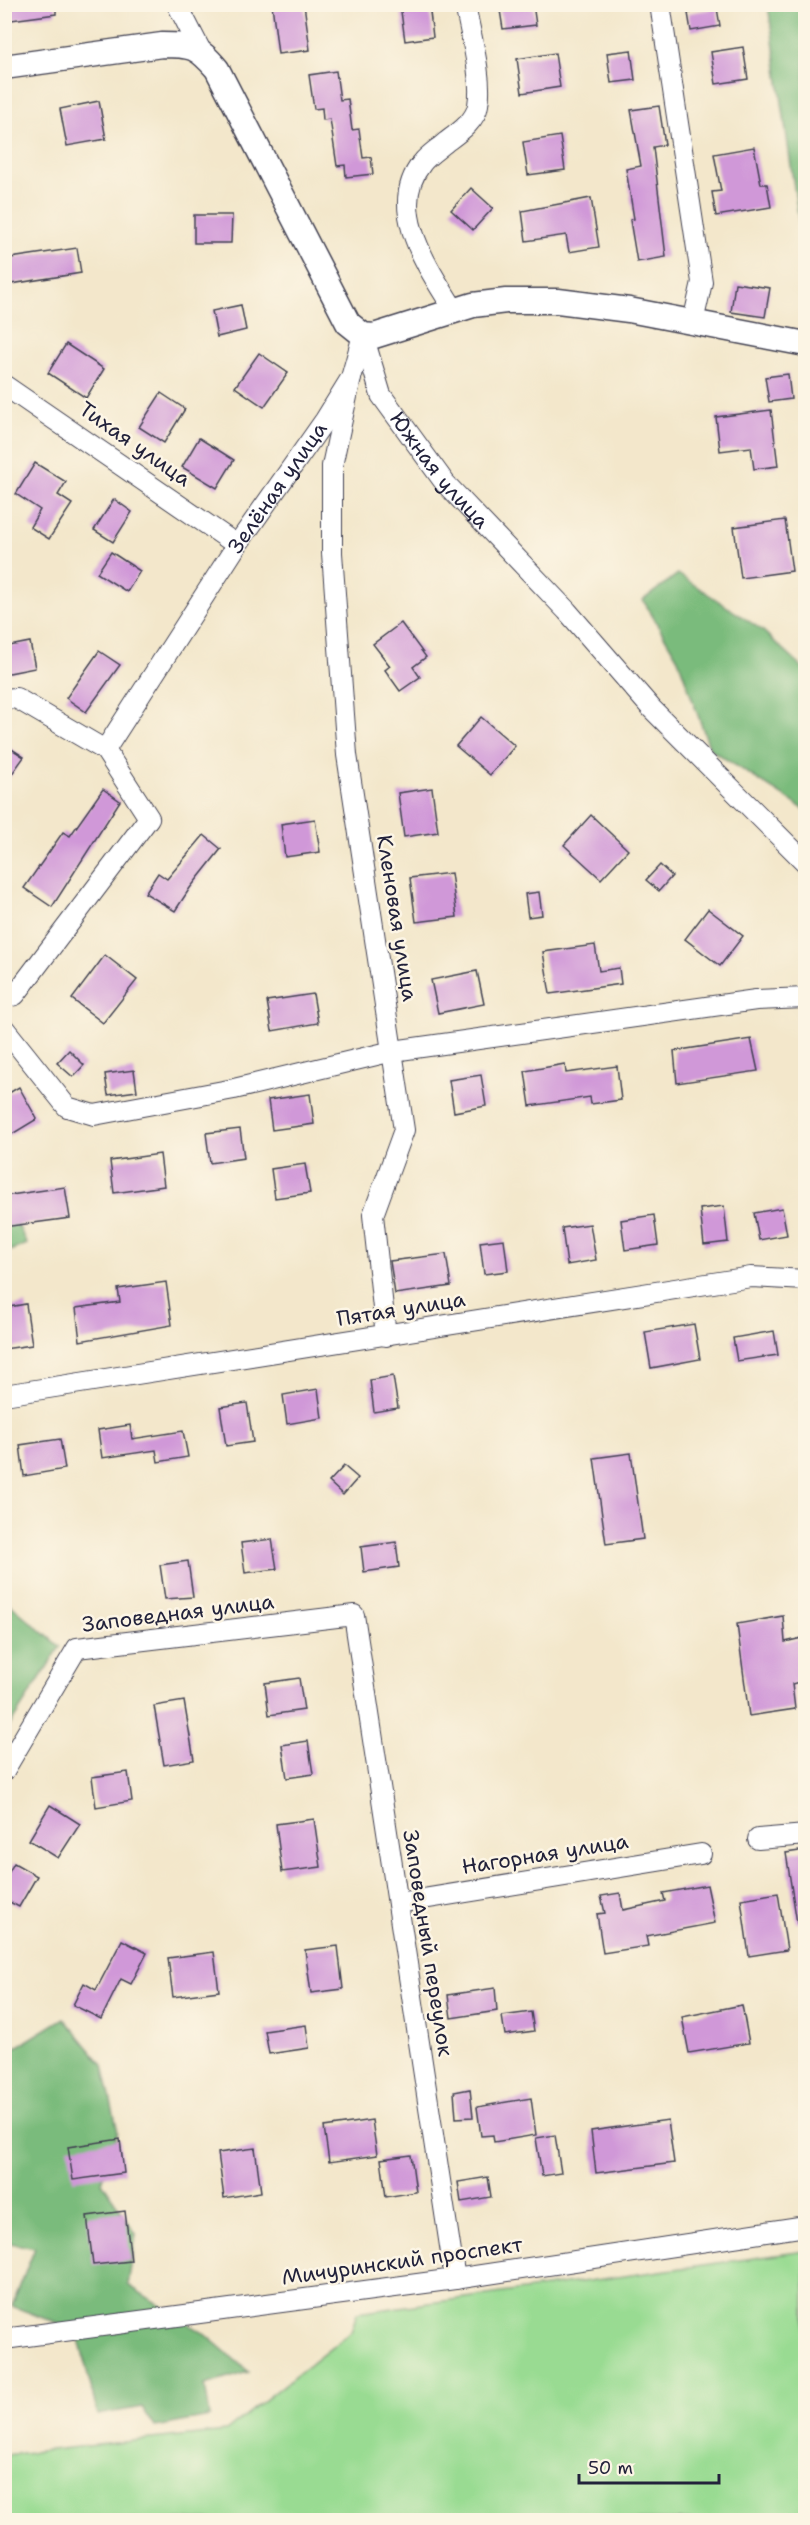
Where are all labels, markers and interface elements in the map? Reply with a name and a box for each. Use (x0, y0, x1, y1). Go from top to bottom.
street label: Тихая улица (74, 395, 196, 493)
street label: Южная улица (384, 406, 495, 535)
street label: Зелёная улица (221, 416, 333, 559)
street label: Кленовая улица (370, 833, 424, 1003)
street label: Пятая улица (335, 1285, 467, 1333)
street label: Заповедная улица (80, 1587, 276, 1639)
street label: Нагорная улица (460, 1827, 630, 1881)
street label: Заповедный переулок (396, 1828, 460, 2058)
street label: Мичуринский проспект (280, 2230, 525, 2292)
scale bar (579, 2447, 718, 2485)
text: 50 m (588, 2456, 633, 2480)

